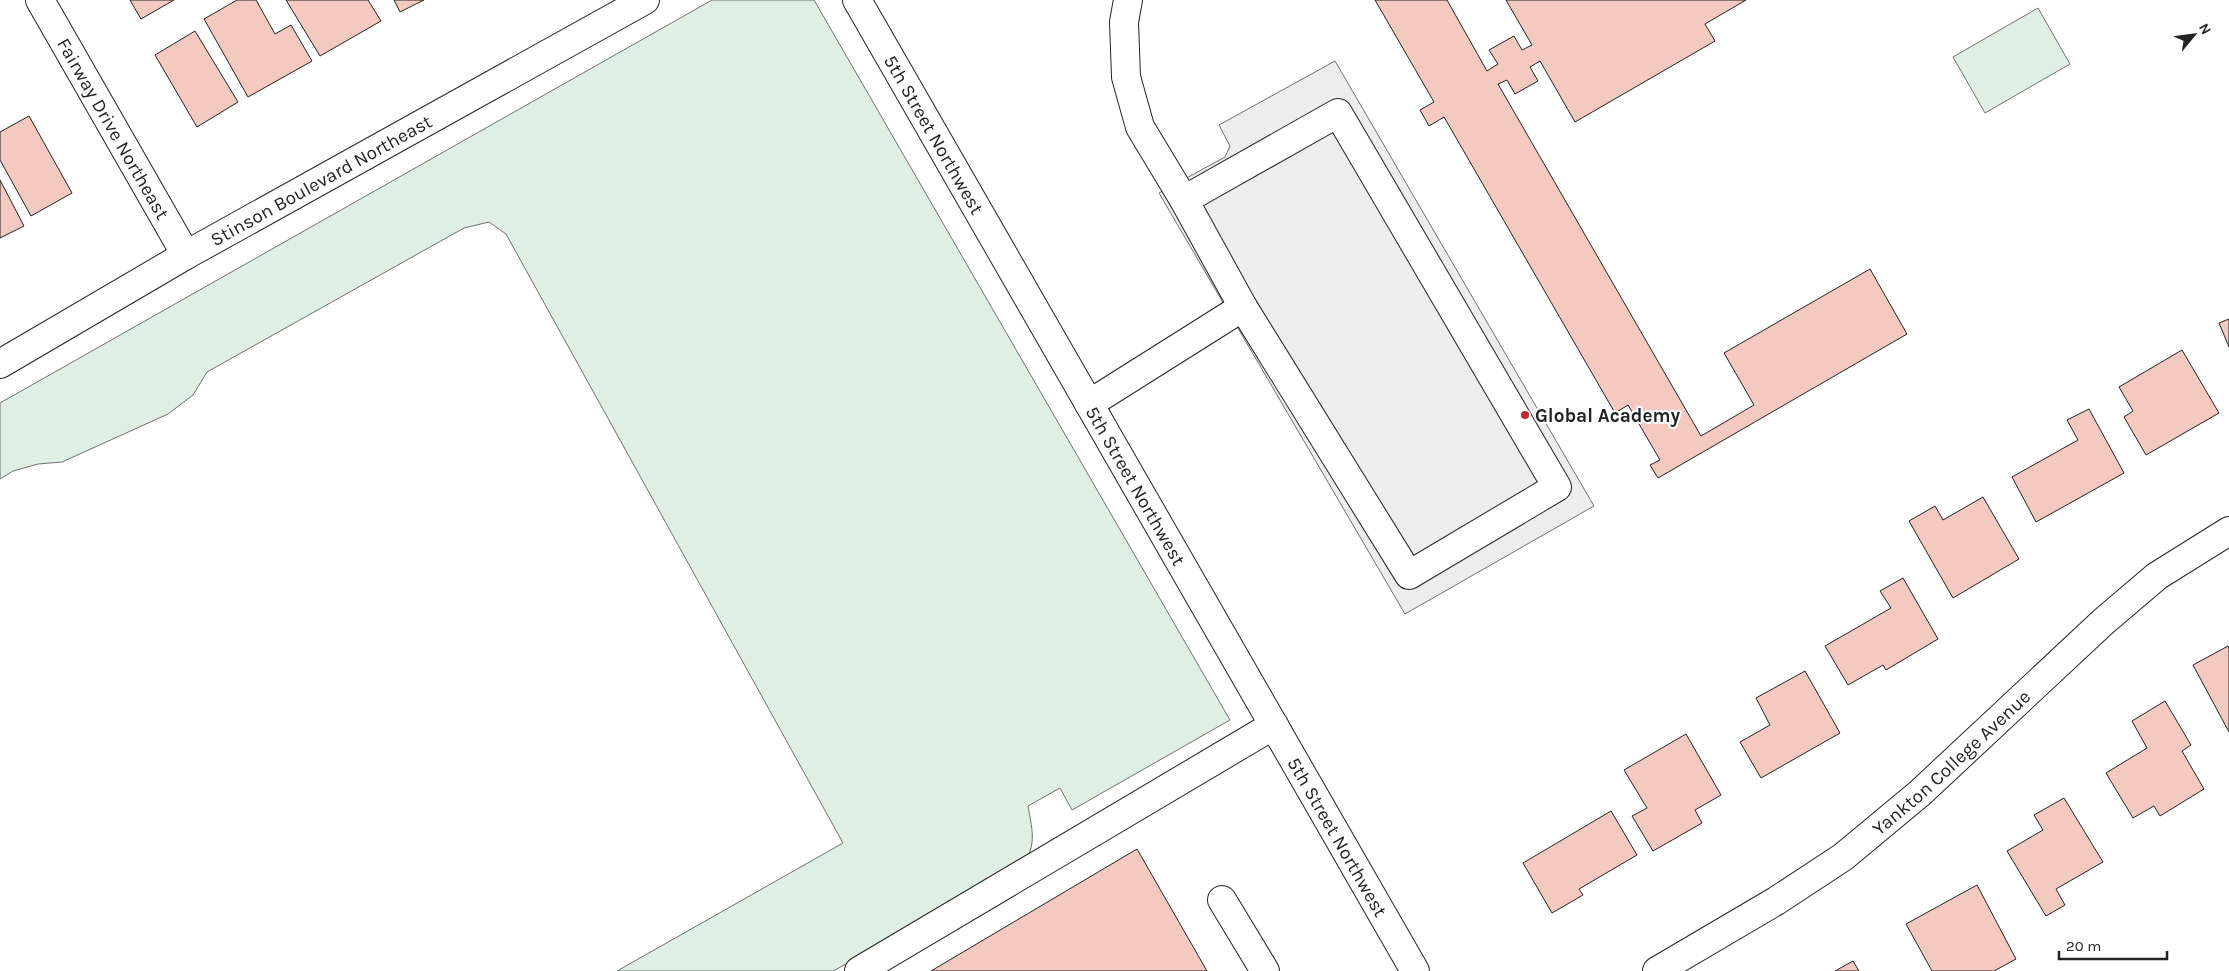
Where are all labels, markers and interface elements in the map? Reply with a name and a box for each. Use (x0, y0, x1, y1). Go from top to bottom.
north arrow (2169, 10, 2219, 60)
text: N (2195, 20, 2215, 37)
street label: Fairway Drive Northeast (52, 34, 173, 224)
street label: 5th Street Northwest (879, 51, 988, 218)
street label: Stinson Boulevard Northeast (207, 111, 436, 251)
street label: 5th Street Northwest (1081, 402, 1190, 570)
place label: Global Academy (1535, 405, 1681, 427)
marker: Global Academy (1519, 409, 1531, 421)
street label: Yankton College Avenue (1868, 686, 2035, 840)
street label: 5th Street Northwest (1283, 754, 1391, 921)
scale bar (2059, 928, 2166, 960)
text: 20 m (2066, 937, 2101, 955)

